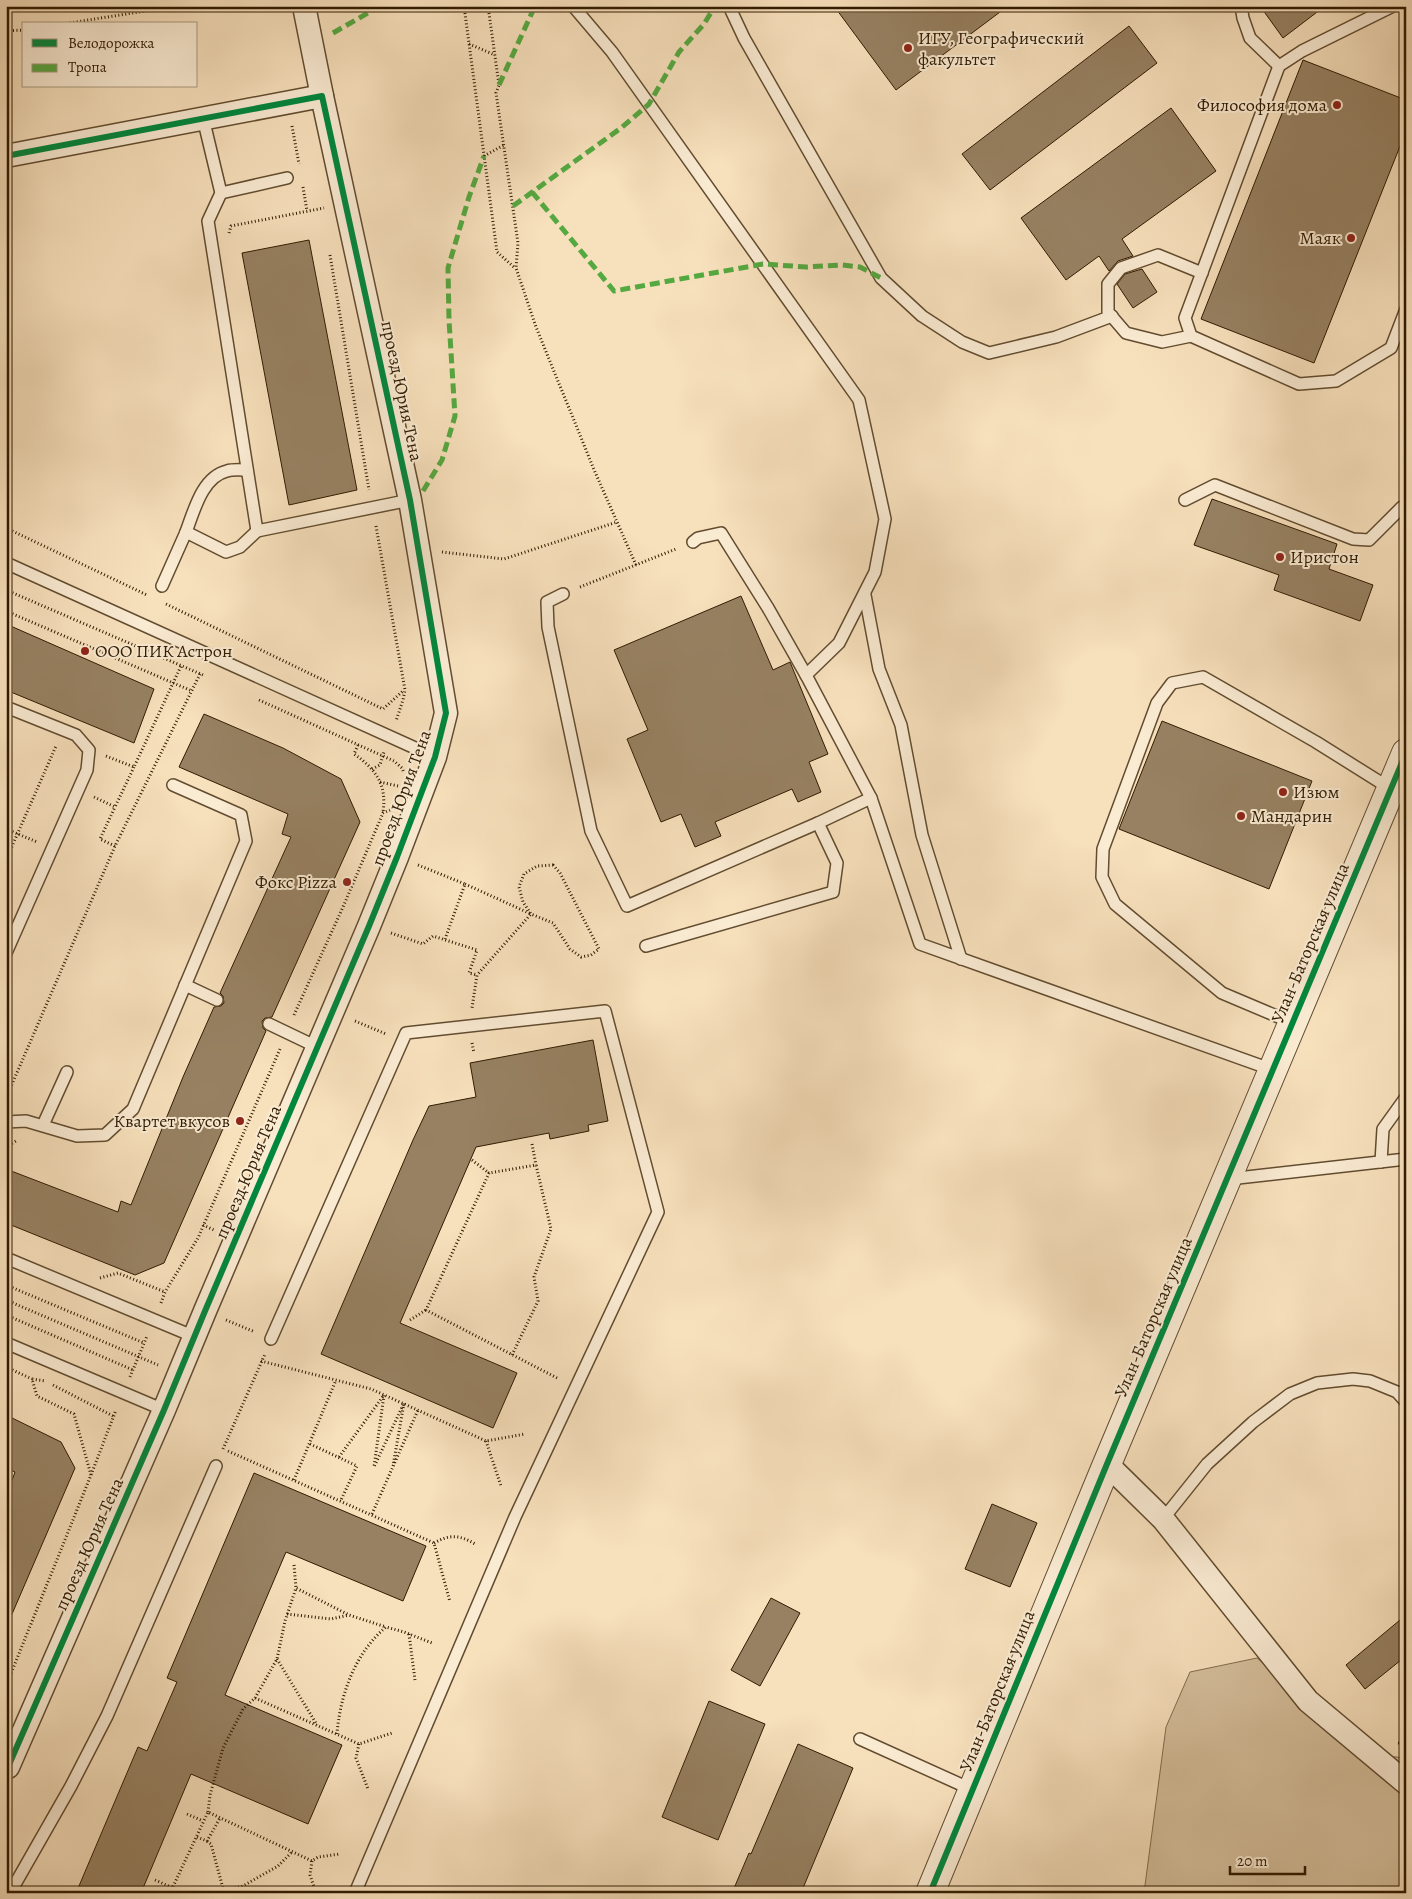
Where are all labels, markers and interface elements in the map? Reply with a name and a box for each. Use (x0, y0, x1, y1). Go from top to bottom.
legend (22, 22, 198, 88)
place label: ИГУ, Географический факультет (918, 26, 1084, 71)
text: Велодорожка (68, 33, 155, 53)
marker: ИГУ, Географический факультет (902, 42, 914, 54)
text: Тропа (68, 57, 107, 77)
place label: Философия дома (1197, 93, 1328, 117)
marker: Философия дома (1331, 99, 1343, 111)
place label: Маяк (1300, 226, 1341, 250)
marker: Маяк (1345, 232, 1357, 244)
street label: проезд Юрия Тена (375, 318, 429, 464)
place label: Иристон (1290, 545, 1359, 569)
marker: Иристон (1274, 551, 1286, 563)
place label: ООО ПИК Астрон (95, 639, 232, 663)
marker: ООО ПИК Астрон (79, 645, 91, 657)
street label: проезд Юрия Тена (365, 726, 437, 869)
place label: Изюм (1293, 780, 1340, 804)
marker: Изюм (1277, 786, 1289, 798)
place label: Мандарин (1251, 804, 1332, 828)
marker: Мандарин (1235, 810, 1247, 822)
street label: Улан-Баторская улица (1265, 858, 1355, 1027)
place label: Фокс Pizza (255, 870, 338, 894)
marker: Фокс Pizza (341, 876, 353, 888)
street label: проезд Юрия Тена (209, 1101, 287, 1243)
place label: Квартет вкусов (114, 1109, 230, 1133)
marker: Квартет вкусов (234, 1115, 246, 1127)
street label: Улан-Баторская улица (1108, 1232, 1198, 1401)
street label: проезд Юрия Тена (49, 1473, 129, 1614)
street label: Улан-Баторская улица (954, 1606, 1041, 1775)
scale bar (1230, 1844, 1304, 1876)
text: 20 m (1237, 1851, 1268, 1871)

